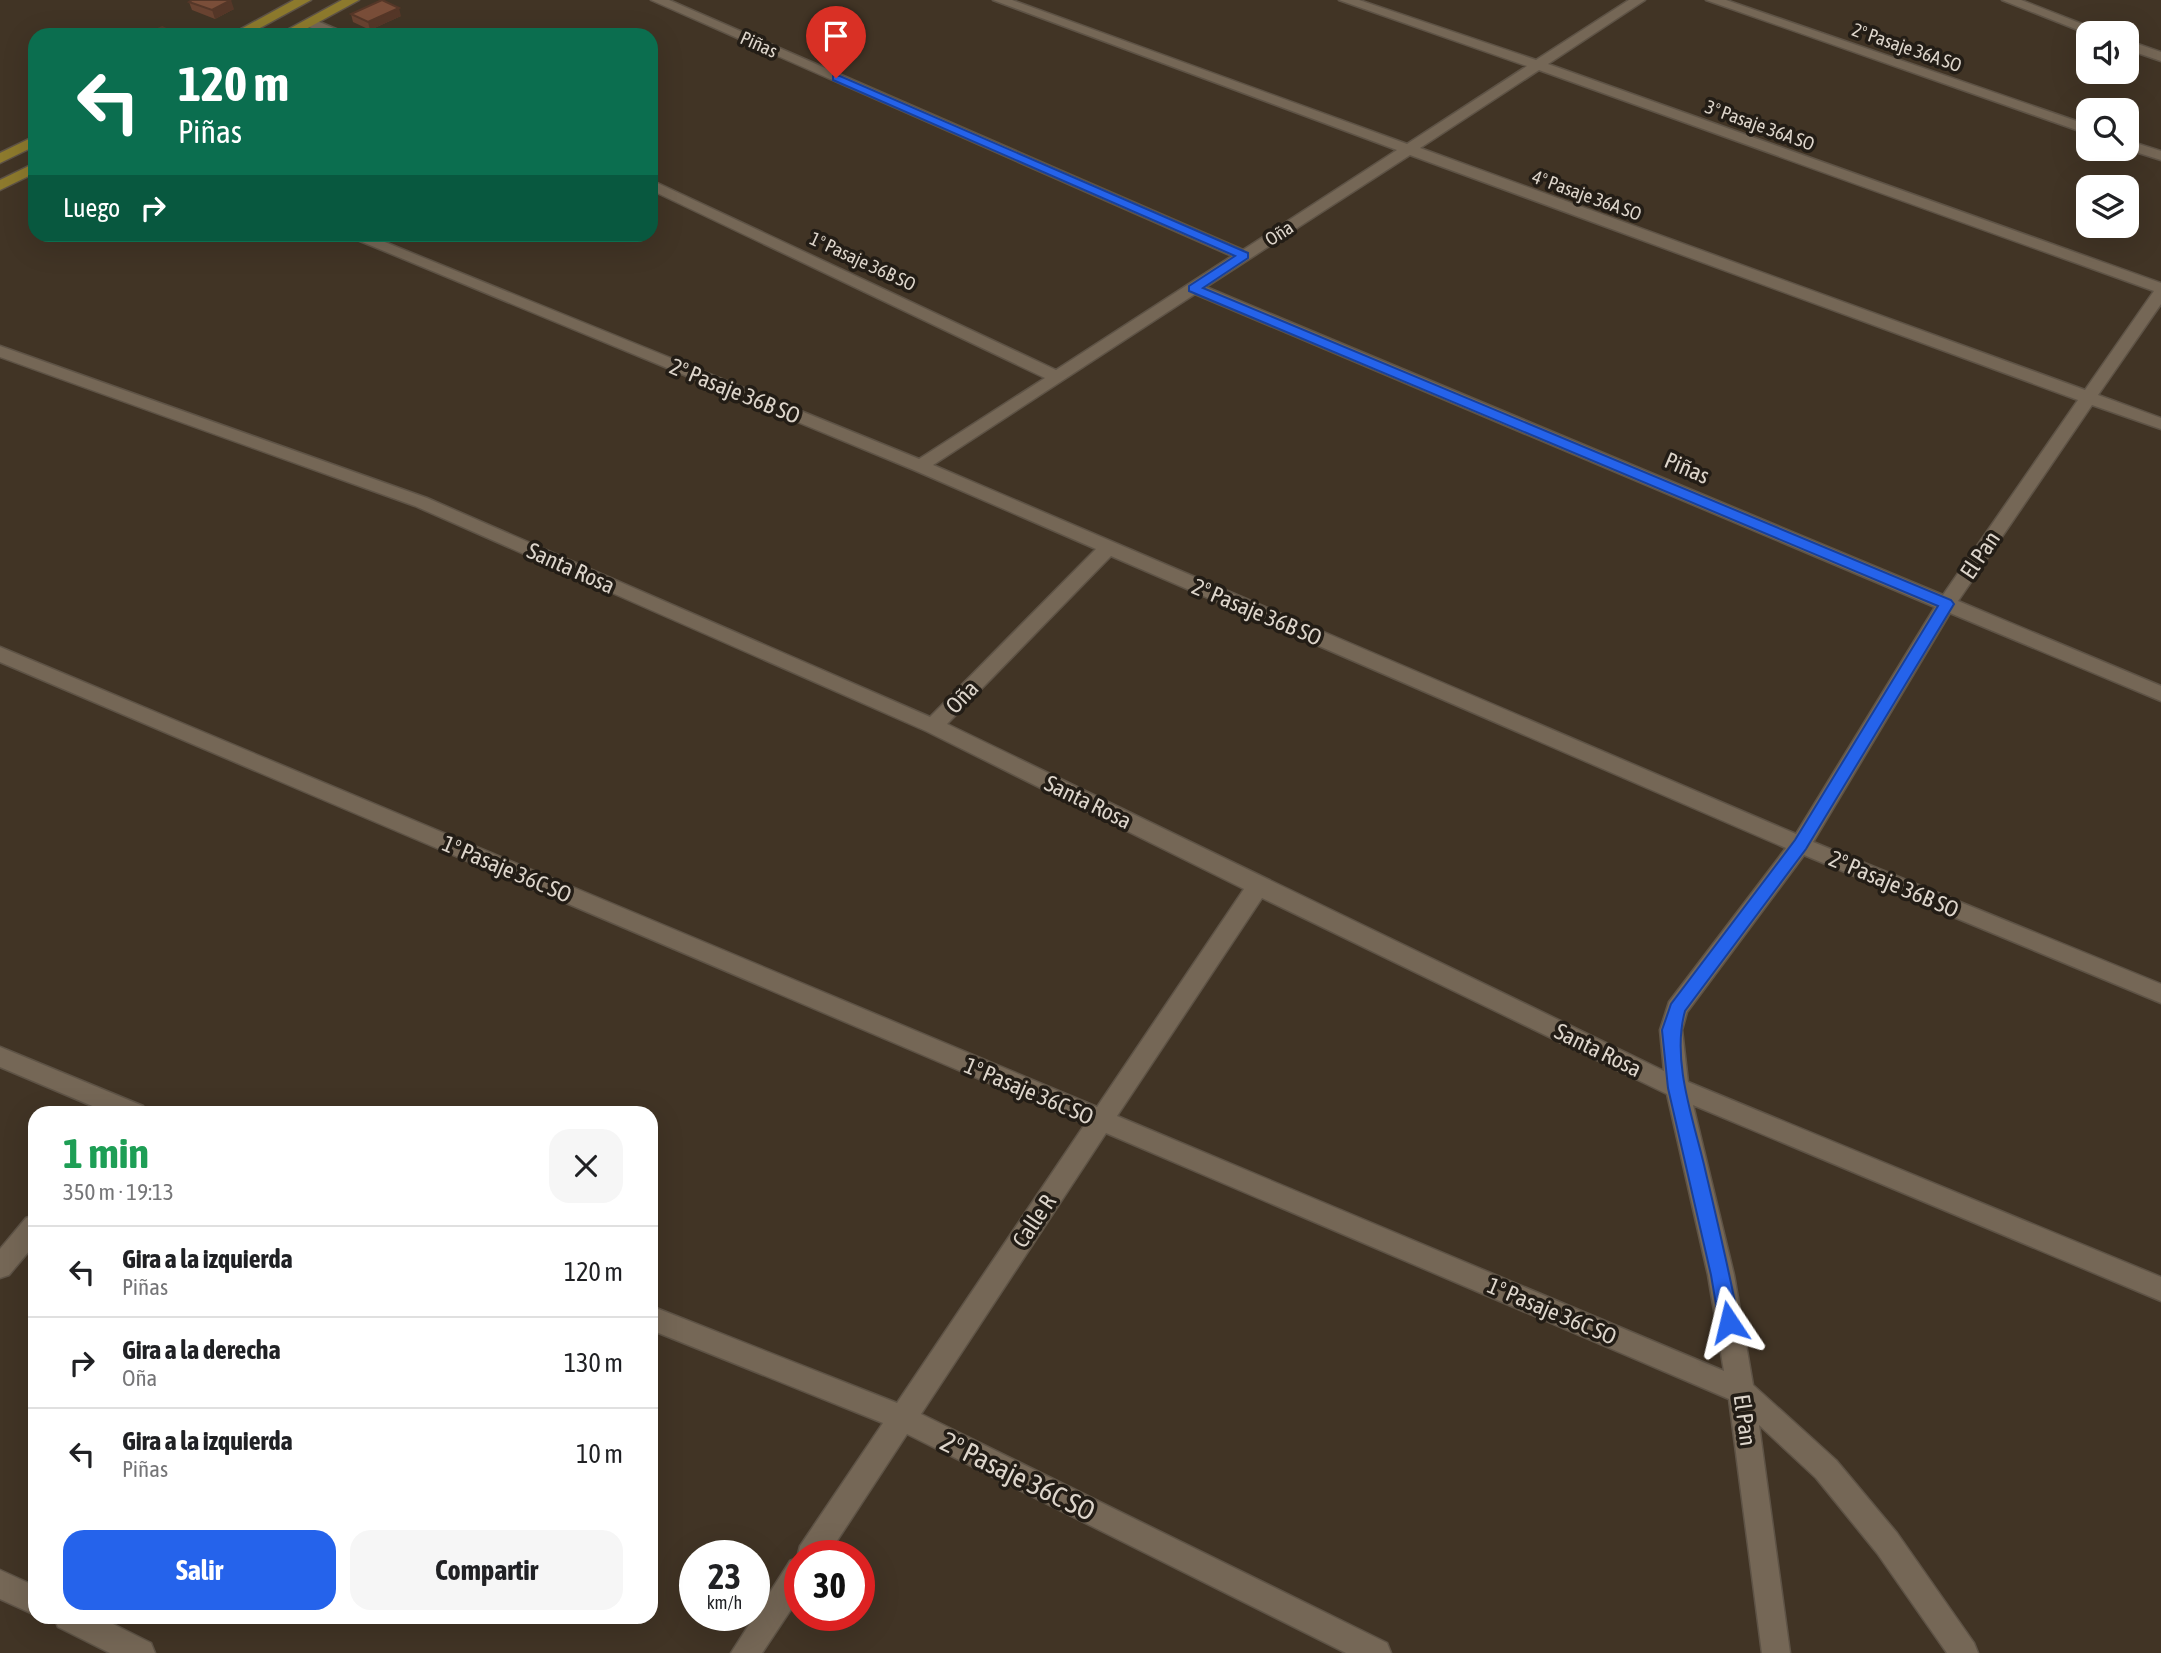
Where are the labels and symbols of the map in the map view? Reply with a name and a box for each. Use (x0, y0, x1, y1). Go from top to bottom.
pin (806, 6, 866, 78)
street label: 2º Pasaje 36A SO (1849, 18, 1965, 76)
street label: Piñas (737, 26, 781, 62)
street label: 3º Pasaje 36A SO (1702, 95, 1818, 155)
street label: 4º Pasaje 36A SO (1529, 165, 1645, 225)
street label: Oña (1261, 216, 1297, 250)
street label: 1º Pasaje 36B SO (807, 227, 919, 295)
street label: 2º Pasaje 36B SO (666, 353, 804, 429)
street label: Piñas (1661, 447, 1713, 489)
street label: El Pan (1955, 526, 2005, 584)
street label: Santa Rosa (523, 537, 619, 599)
street label: 2º Pasaje 36B SO (1188, 573, 1326, 651)
street label: Oña (940, 675, 984, 719)
street label: Santa Rosa (1040, 770, 1136, 834)
street label: 1º Pasaje 36C SO (439, 830, 575, 908)
street label: 2º Pasaje 36B SO (1825, 845, 1963, 923)
street label: Santa Rosa (1550, 1018, 1646, 1082)
street label: 1º Pasaje 36C SO (961, 1052, 1097, 1130)
street label: Calle R (1007, 1189, 1061, 1252)
street label: 1º Pasaje 36C SO (1484, 1272, 1620, 1350)
position arrow (1692, 1285, 1766, 1359)
street label: El Pan (1729, 1393, 1761, 1447)
street label: 2º Pasaje 36C SO (936, 1425, 1100, 1527)
speed limit sign: 30 (784, 1540, 875, 1631)

